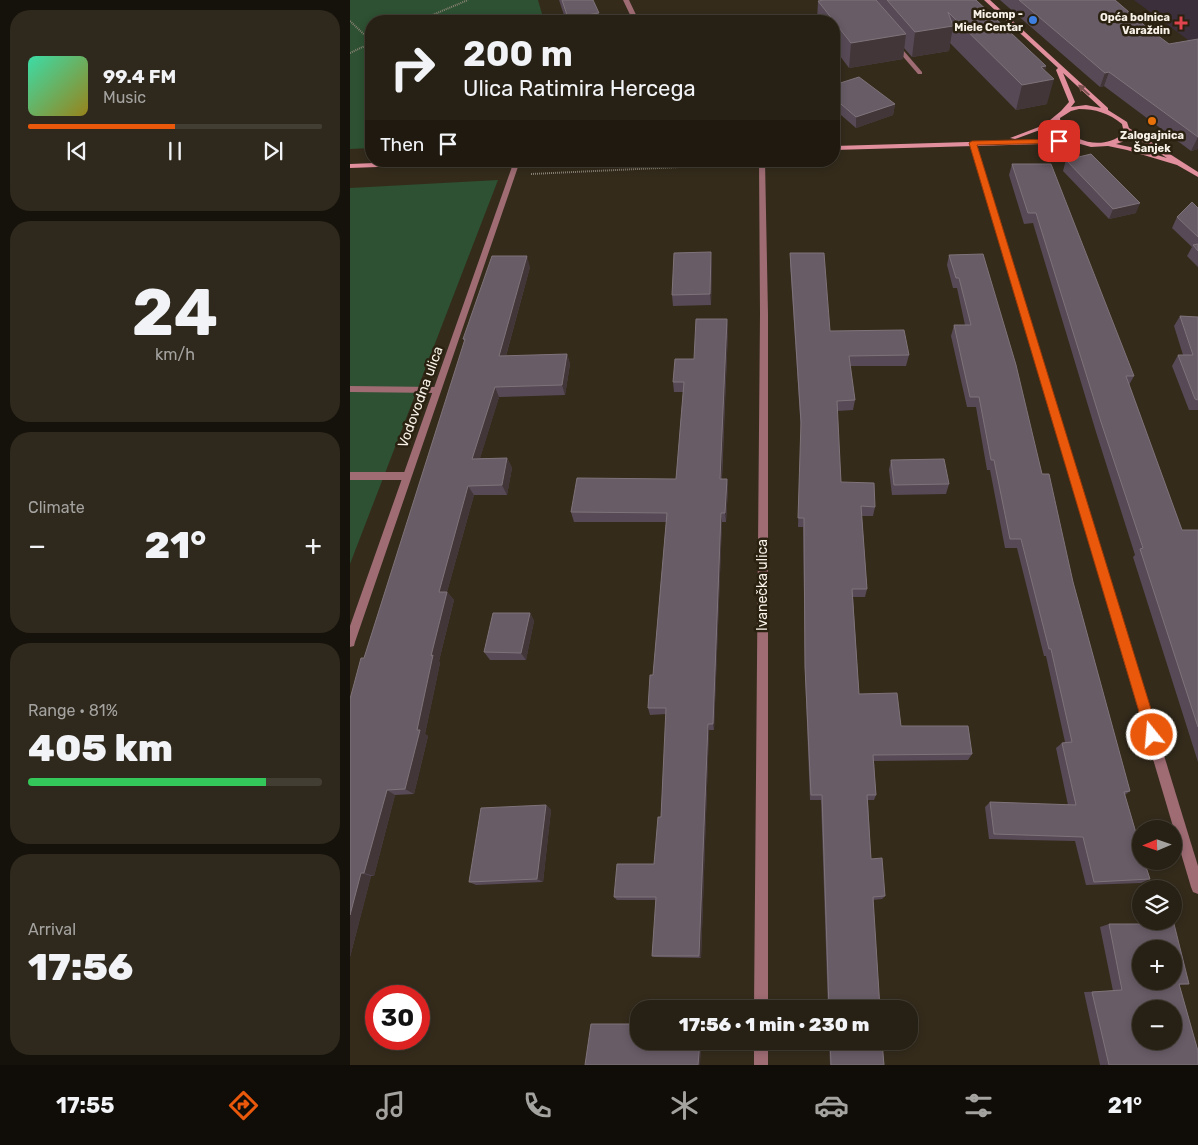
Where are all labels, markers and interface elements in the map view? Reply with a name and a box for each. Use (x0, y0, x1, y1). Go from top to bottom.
place label: Micomp - Miele Centar (954, 8, 1023, 34)
place label: Opća bolnica Varaždin (1100, 11, 1170, 37)
marker: Micomp - Miele Centar (1027, 14, 1039, 26)
marker: Opća bolnica Varaždin (1174, 16, 1188, 30)
text: 200 m (463, 33, 573, 75)
icon: right (380, 35, 445, 100)
text: 99.4 FM (103, 65, 176, 88)
text: Ulica Ratimira Hercega (463, 75, 696, 102)
one-way arrow (1078, 84, 1090, 96)
text: Music (103, 88, 146, 107)
marker: Zalogajnica Šanjek (1146, 115, 1158, 127)
pin (1038, 120, 1080, 162)
icon: arrive (1045, 127, 1073, 155)
place label: Zalogajnica Šanjek (1120, 129, 1184, 155)
icon: arrive (434, 130, 462, 158)
text: Then (380, 133, 424, 156)
icon: previous (63, 137, 91, 165)
icon: pause (161, 137, 189, 165)
icon: next (259, 137, 287, 165)
text: 24 (132, 274, 218, 351)
street label: Vodovodna ulica (394, 344, 447, 450)
text: km/h (155, 345, 195, 364)
text: Climate (28, 498, 85, 517)
text: 21° (145, 522, 206, 568)
text: − (28, 529, 46, 562)
text: + (305, 529, 322, 562)
street label: Ivanečka ulica (754, 539, 771, 631)
text: Range · 81% (28, 701, 118, 720)
position arrow (1125, 708, 1177, 760)
text: 405 km (28, 725, 173, 771)
north arrow (1132, 820, 1182, 870)
map controls (1132, 820, 1182, 1050)
button: layers (1132, 880, 1182, 930)
text: Arrival (28, 920, 76, 939)
button: + (1132, 940, 1182, 990)
text: 17:56 (28, 944, 133, 990)
speed limit sign: 30 (365, 985, 430, 1050)
button: − (1132, 1000, 1182, 1050)
text: 17:56 · 1 min · 230 m (679, 1013, 869, 1036)
icon: directions (226, 1088, 261, 1123)
icon: music (373, 1088, 408, 1123)
icon: phone (520, 1088, 555, 1123)
icon: climate (667, 1088, 702, 1123)
icon: car (814, 1088, 849, 1123)
icon: filters (961, 1088, 996, 1123)
text: 17:55 (56, 1092, 114, 1119)
text: 21° (1108, 1092, 1142, 1119)

